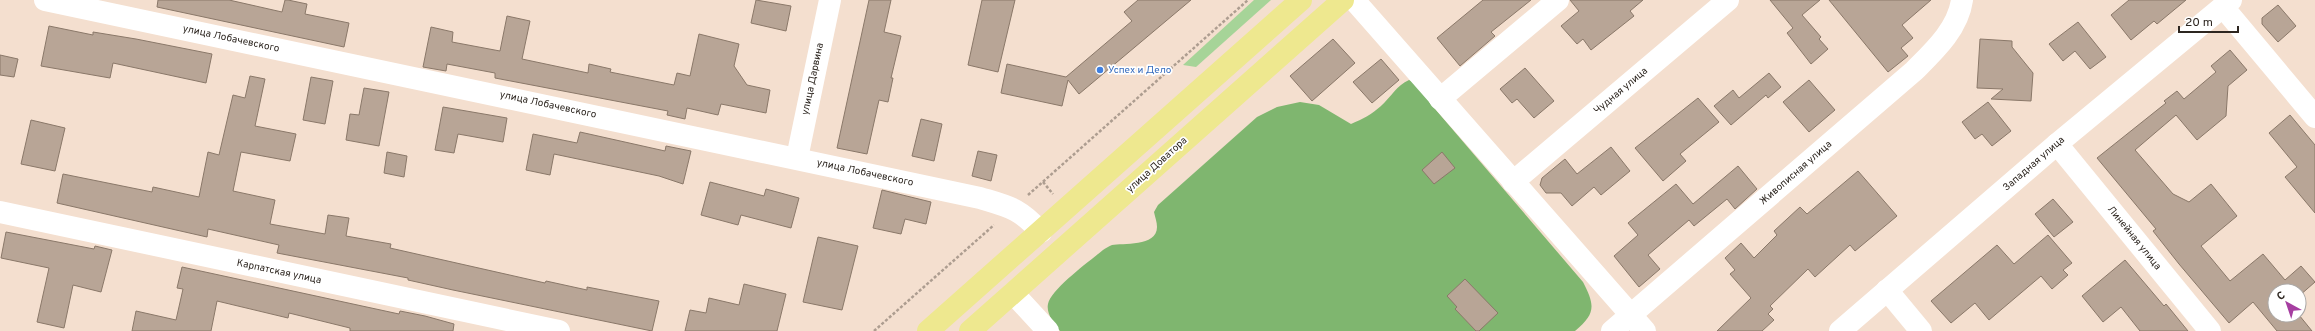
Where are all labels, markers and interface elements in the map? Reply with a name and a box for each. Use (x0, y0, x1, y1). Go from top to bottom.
scale bar (2179, 8, 2238, 34)
text: 20 m (2185, 15, 2213, 31)
street label: улица Лобачевского (181, 22, 281, 56)
street label: улица Дарвина (799, 42, 827, 116)
place label: Успех и Дело (1108, 64, 1172, 77)
marker: Успех и Дело (1095, 65, 1105, 75)
street label: Чудная улица (1591, 65, 1651, 117)
street label: улица Лобачевского (498, 88, 598, 122)
street label: улица Доватора (1124, 134, 1190, 196)
street label: Западная улица (2000, 134, 2068, 194)
street label: Живописная улица (1757, 138, 1835, 208)
street label: улица Лобачевского (815, 156, 915, 190)
street label: Линейная улица (2104, 203, 2164, 273)
street label: Карпатская улица (236, 257, 322, 287)
north arrow (2267, 283, 2307, 323)
text: С (2274, 288, 2288, 304)

